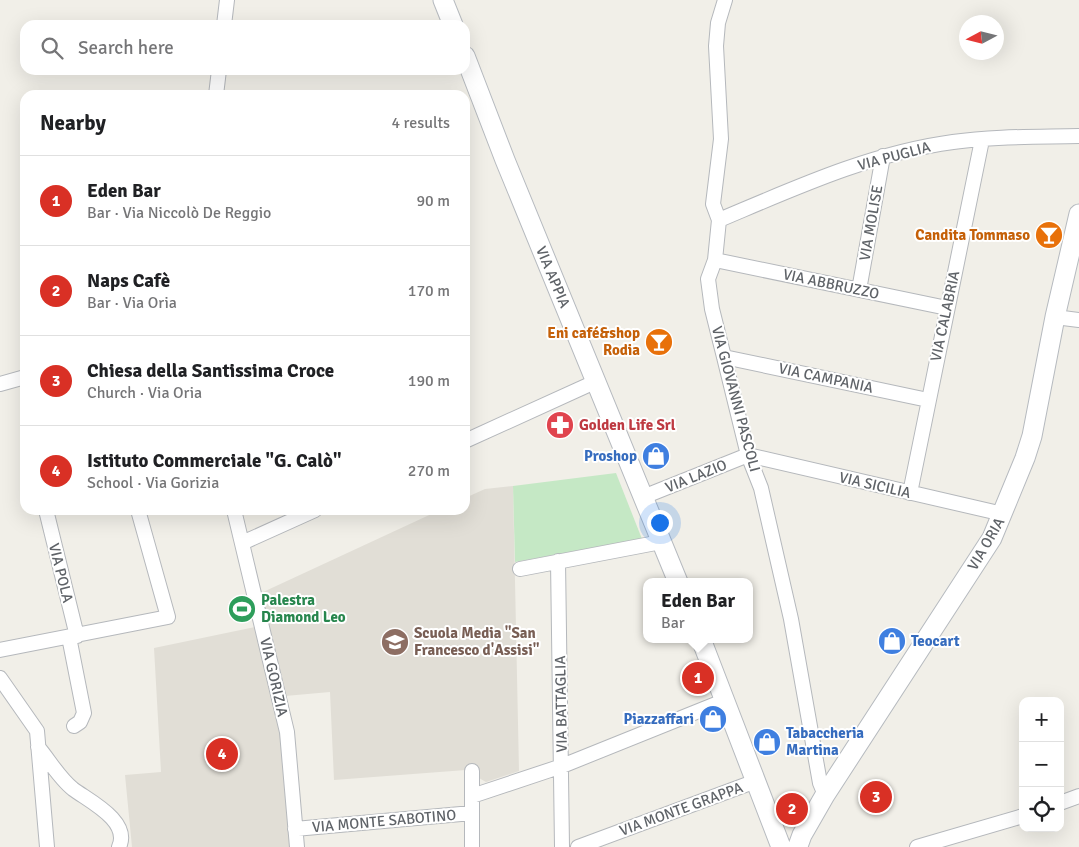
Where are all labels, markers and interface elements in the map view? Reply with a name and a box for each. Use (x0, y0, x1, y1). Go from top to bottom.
north arrow (959, 15, 1004, 60)
search box (20, 20, 470, 75)
icon: search (38, 34, 66, 62)
text: Search here (78, 36, 174, 60)
text: Nearby (40, 110, 106, 136)
text: 4 results (391, 113, 450, 133)
street label: VIA PUGLIA (856, 138, 932, 174)
text: Eden Bar (87, 179, 161, 203)
street label: VIA MOLISE (856, 184, 886, 262)
text: 1 (52, 191, 60, 211)
text: 90 m (416, 191, 450, 211)
text: Bar · Via Niccolò De Reggio (87, 203, 271, 223)
bar icon: Candita Tommaso (1034, 220, 1064, 250)
place label: Candita Tommaso (915, 226, 1030, 244)
street label: VIA APPIA (532, 243, 574, 311)
street label: VIA ABBRUZZO (781, 265, 881, 303)
text: Naps Cafè (87, 269, 170, 293)
street label: VIA CALABRIA (927, 269, 963, 363)
text: 2 (52, 281, 60, 301)
text: 170 m (408, 281, 450, 301)
text: Bar · Via Oria (87, 293, 177, 313)
place label: Eni café&shop Rodia (547, 324, 640, 359)
street label: VIA GIOVANNI PASCOLI (708, 324, 764, 474)
bar icon: Eni café&shop Rodia (644, 327, 674, 357)
text: Chiesa della Santissima Croce (87, 359, 334, 383)
street label: VIA CAMPANIA (777, 359, 875, 397)
text: 3 (52, 371, 60, 391)
text: 190 m (408, 371, 450, 391)
text: Church · Via Oria (87, 383, 202, 403)
pharmacy icon: Golden Life Srl (545, 410, 575, 440)
place label: Golden Life Srl (579, 416, 676, 434)
shop icon: Proshop (641, 441, 671, 471)
place label: Proshop (584, 447, 637, 465)
text: Istituto Commerciale "G. Calò" (87, 449, 342, 473)
street label: VIA LAZIO (662, 455, 730, 497)
text: 4 (52, 461, 60, 481)
text: 270 m (408, 461, 450, 481)
street label: VIA SICILIA (837, 468, 913, 502)
text: School · Via Gorizia (87, 473, 219, 493)
your location (647, 510, 673, 536)
street label: VIA ORIA (964, 514, 1008, 574)
street label: VIA POLA (45, 541, 77, 605)
popup (643, 578, 753, 643)
text: Eden Bar (661, 589, 735, 613)
place label: Palestra Diamond Leo (261, 591, 346, 626)
sports icon: Palestra Diamond Leo (227, 594, 257, 624)
text: Bar (661, 613, 685, 633)
place label: Scuola Media "San Francesco d'Assisi" (414, 624, 540, 659)
shop icon: Teocart (877, 626, 907, 656)
school or university icon: Scuola Media "San Francesco d'Assisi" (380, 627, 410, 657)
place label: Teocart (911, 632, 960, 650)
street label: VIA GORIZIA (256, 636, 292, 718)
street label: VIA BATTAGLIA (551, 655, 571, 753)
pin: 1 (682, 659, 714, 697)
map controls (1019, 697, 1064, 832)
button: + (1019, 697, 1064, 742)
shop icon: Piazzaffari (698, 704, 728, 734)
place label: Piazzaffari (623, 710, 694, 728)
place label: Tabaccheria Martina (786, 724, 864, 759)
shop icon: Tabaccheria Martina (752, 727, 782, 757)
pin: 4 (206, 735, 238, 773)
button: − (1019, 742, 1064, 787)
street label: VIA MONTE GRAPPA (617, 778, 745, 840)
pin: 3 (860, 778, 892, 816)
button: locate (1019, 787, 1064, 832)
pin: 2 (776, 790, 808, 828)
street label: VIA MONTE SABOTINO (311, 806, 457, 836)

